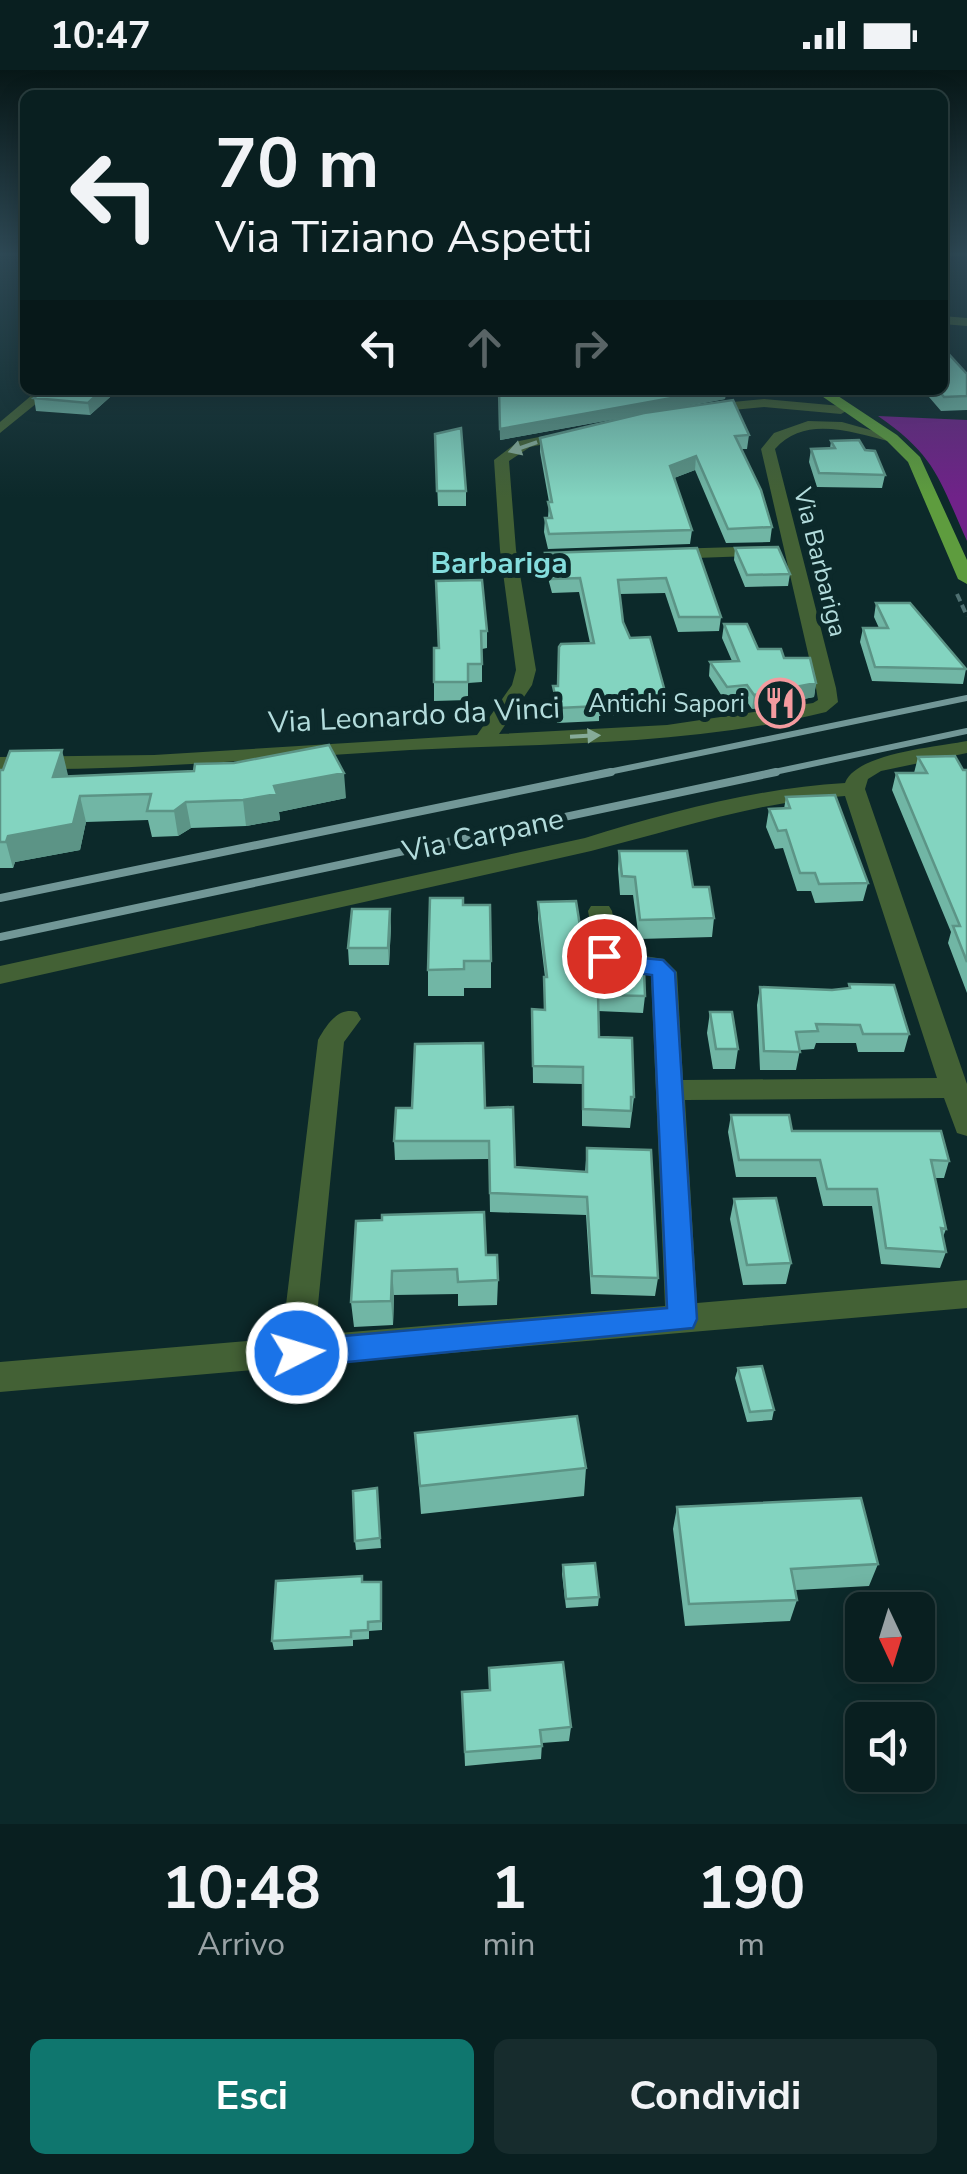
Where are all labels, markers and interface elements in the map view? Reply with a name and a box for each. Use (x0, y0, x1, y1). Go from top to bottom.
text: 10:47 (50, 10, 151, 61)
text: 70 m (215, 116, 379, 212)
icon: left (50, 130, 180, 260)
text: Via Tiziano Aspetti (215, 207, 592, 268)
icon: left (352, 320, 407, 375)
icon: ahead (457, 320, 512, 375)
icon: right (562, 320, 617, 375)
one-way arrow (507, 441, 537, 456)
street label: Via Barbariga (785, 483, 855, 640)
district label: Barbariga (430, 543, 568, 584)
restaurant icon: Antichi Sapori (754, 677, 806, 729)
street label: Via Leonardo da Vinci (266, 687, 561, 744)
place label: Antichi Sapori (588, 687, 745, 721)
one-way arrow (570, 728, 601, 744)
street label: Via Carpane (398, 798, 568, 873)
pin (562, 914, 647, 999)
icon: arrive (577, 929, 632, 984)
position arrow (245, 1301, 349, 1405)
north arrow (845, 1592, 935, 1682)
map controls (845, 1592, 935, 1792)
button: sound (845, 1702, 935, 1792)
text: 10:48 (162, 1847, 321, 1929)
text: 1 (491, 1847, 527, 1929)
text: 190 (697, 1847, 805, 1929)
text: Arrivo (197, 1923, 285, 1966)
text: min (482, 1923, 535, 1966)
text: m (737, 1923, 765, 1966)
button: Esci (30, 2039, 474, 2154)
button: Condividi (494, 2039, 937, 2154)

